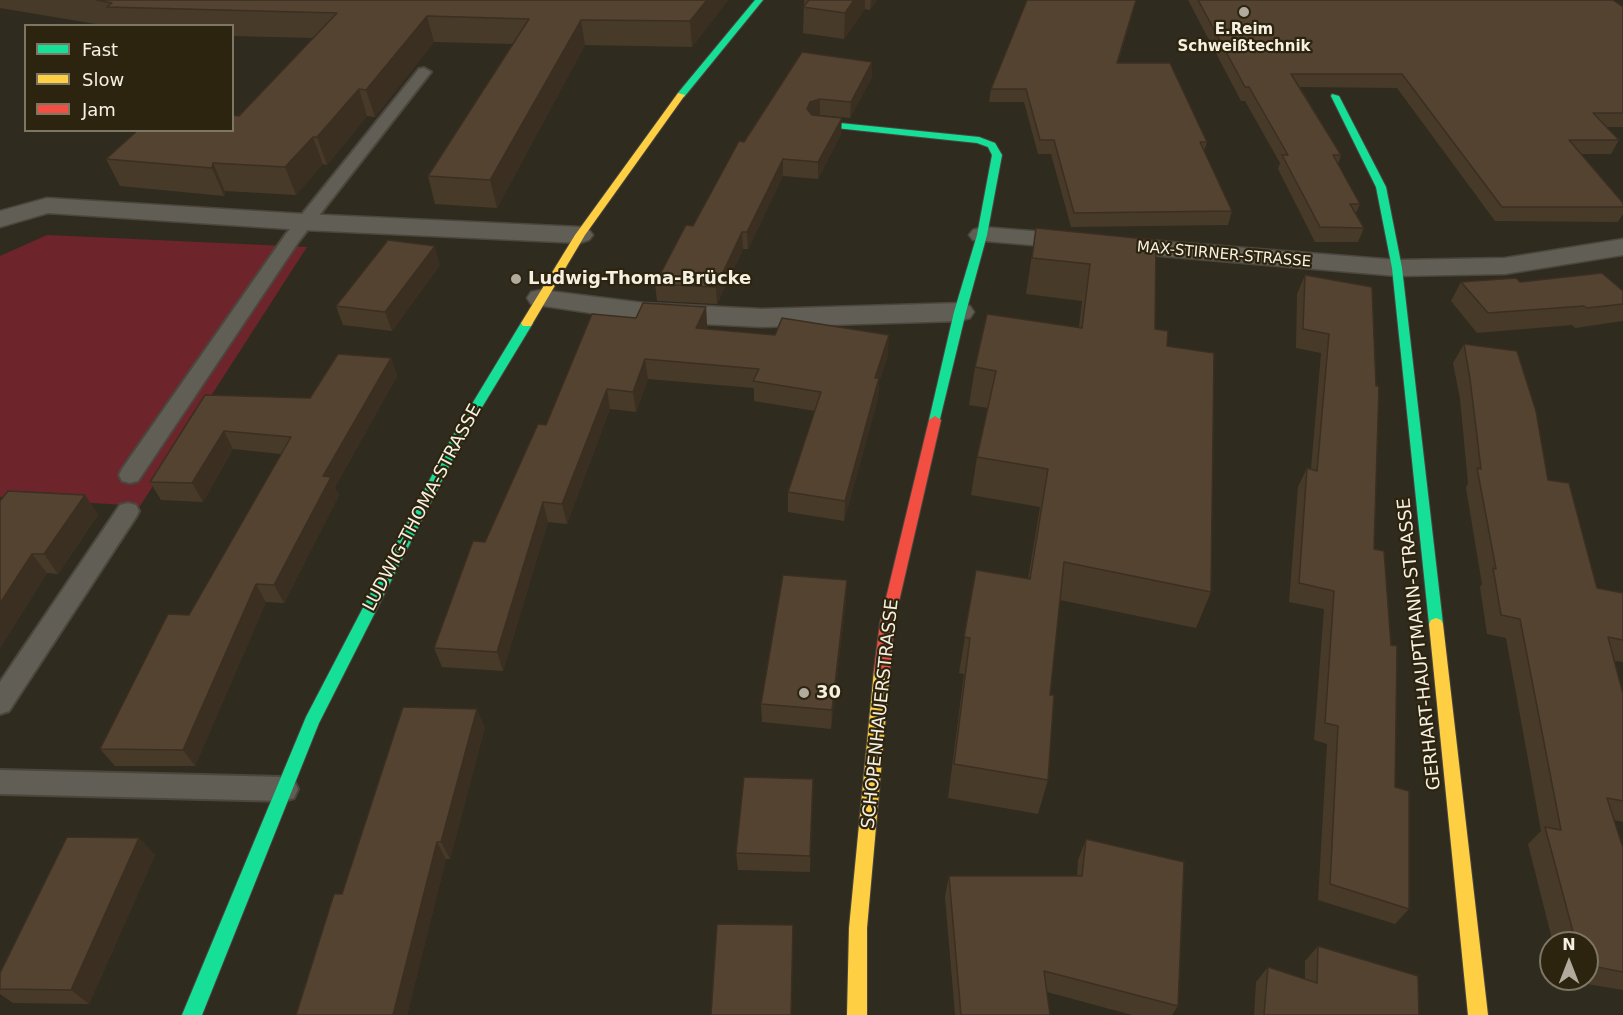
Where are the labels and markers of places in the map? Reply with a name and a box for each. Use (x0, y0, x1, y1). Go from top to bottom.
marker: E.Reim Schweißtechnik (1237, 5, 1251, 19)
place label: E.Reim Schweißtechnik (1177, 21, 1311, 56)
place label: Ludwig-Thoma-Brücke (528, 268, 751, 290)
marker: Ludwig-Thoma-Brücke (509, 272, 523, 286)
place label: 30 (816, 682, 841, 704)
marker: 30 (797, 686, 811, 700)

